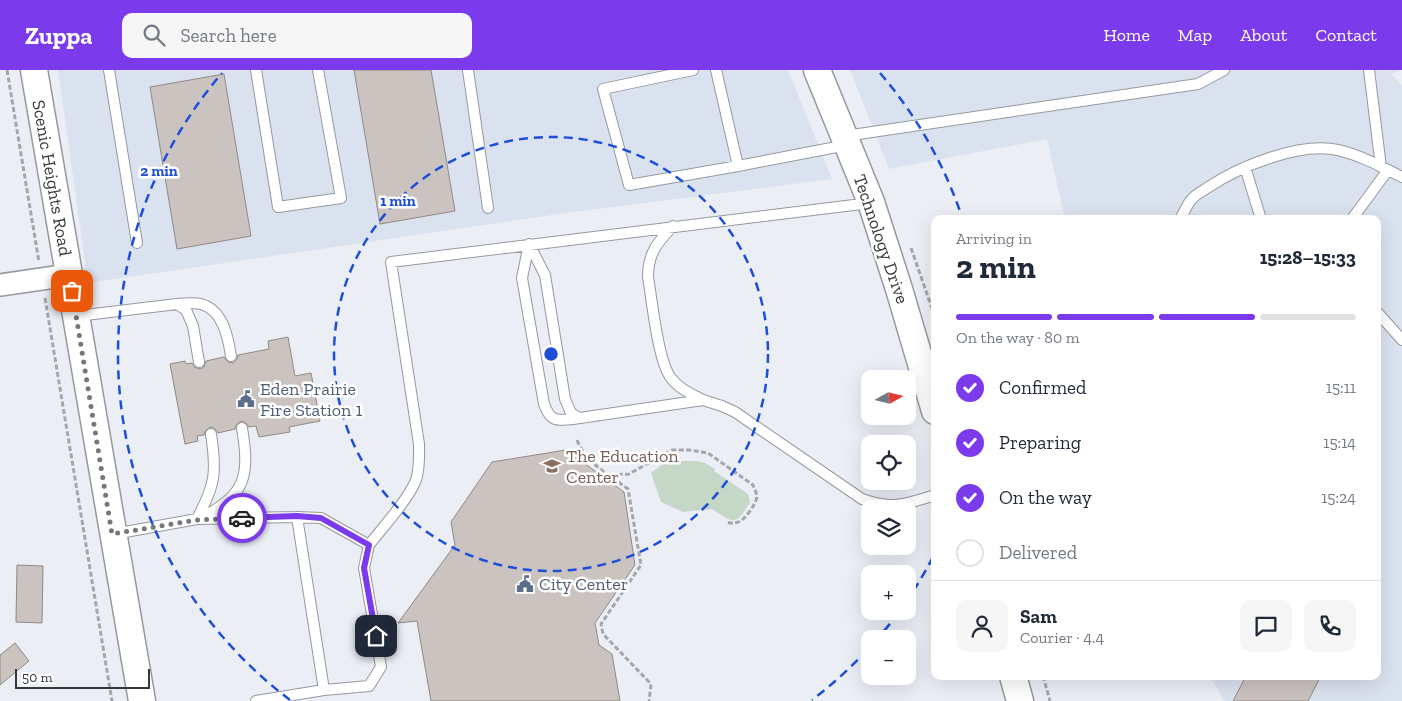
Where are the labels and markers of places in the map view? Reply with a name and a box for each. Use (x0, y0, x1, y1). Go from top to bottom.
pin (51, 270, 93, 312)
centre of rings (542, 345, 560, 363)
place label: Eden Prairie Fire Station 1 (260, 378, 363, 421)
public building icon: Eden Prairie Fire Station 1 (236, 389, 256, 409)
place label: The Education Center (566, 445, 679, 488)
school or university icon: The Education Center (542, 456, 562, 476)
place label: City Center (539, 573, 628, 595)
public building icon: City Center (515, 574, 535, 594)
pin (355, 615, 397, 657)

